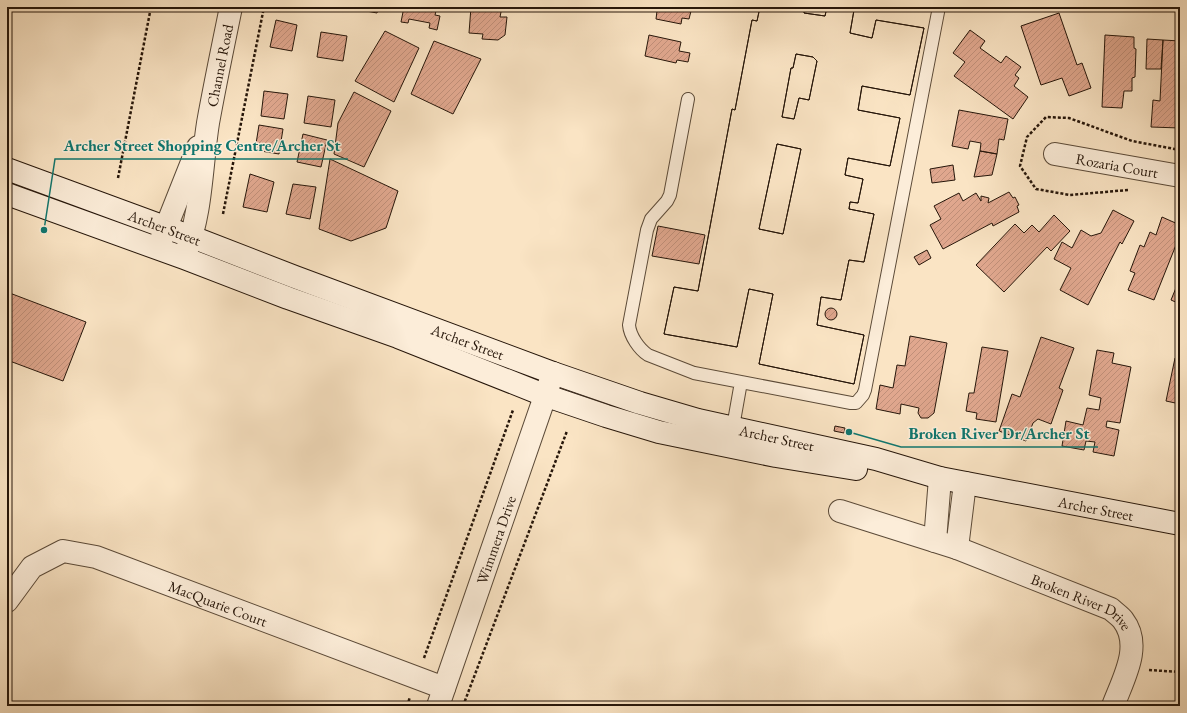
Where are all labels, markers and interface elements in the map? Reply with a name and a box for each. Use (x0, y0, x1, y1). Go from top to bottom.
street label: Channel Road (202, 22, 237, 108)
callout: Archer Street Shopping Centre/Archer St (55, 131, 348, 159)
text: Archer Street Shopping Centre/Archer St (63, 135, 340, 156)
street label: Rozaria Court (1075, 148, 1160, 182)
street label: Archer Street (125, 205, 204, 249)
street label: Archer Street (428, 319, 507, 364)
callout: Broken River Dr/Archer St (901, 419, 1098, 447)
street label: Archer Street (737, 420, 816, 455)
text: Broken River Dr/Archer St (909, 423, 1089, 444)
street label: Archer Street (1056, 491, 1135, 524)
street label: Wimmera Drive (471, 493, 520, 586)
street label: Broken River Drive (1028, 569, 1137, 633)
street label: MacQuarie Court (166, 576, 270, 630)

